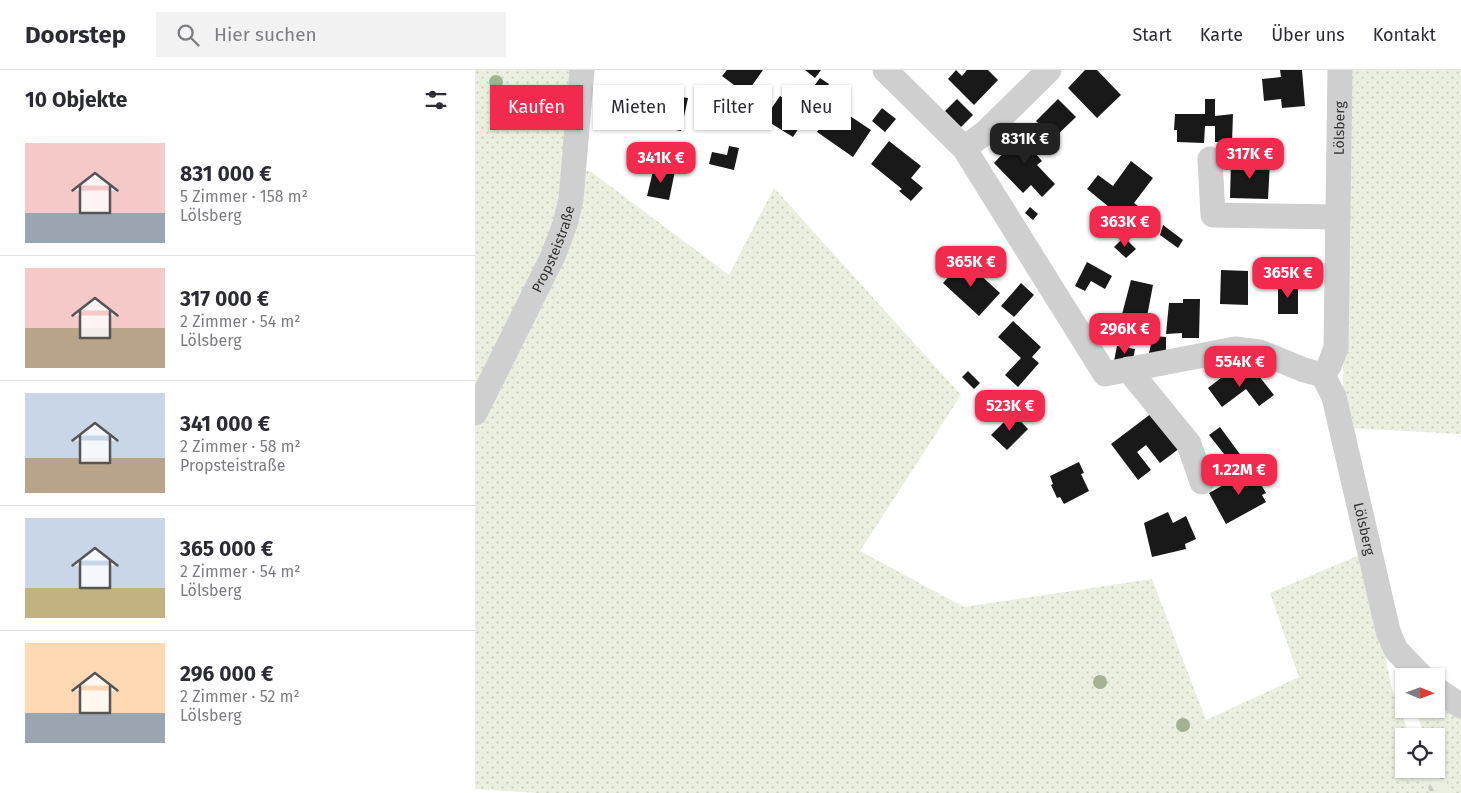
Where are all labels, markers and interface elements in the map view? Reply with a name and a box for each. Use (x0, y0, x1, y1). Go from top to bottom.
search box (156, 12, 506, 57)
text: Doorstep (25, 21, 126, 49)
icon: search (174, 21, 202, 49)
text: Hier suchen (214, 23, 317, 46)
text: Start (1132, 24, 1172, 46)
text: Karte (1200, 24, 1243, 46)
text: Über uns (1271, 24, 1345, 46)
text: Kontakt (1373, 24, 1436, 46)
chip: Kaufen (490, 85, 583, 130)
chip: Mieten (593, 85, 684, 130)
chip: Filter (694, 85, 772, 130)
chip: Neu (782, 85, 851, 130)
icon: filters (422, 86, 450, 114)
text: 10 Objekte (25, 87, 127, 113)
street label: Lölsberg (1330, 100, 1348, 155)
pin: 831K € (984, 122, 1066, 165)
text: 831K € (1001, 129, 1049, 148)
pin: 317K € (1209, 138, 1291, 180)
pin: 341K € (620, 142, 702, 184)
text: 317K € (1227, 144, 1273, 163)
text: 341K € (638, 148, 684, 167)
text: 831 000 € (180, 161, 272, 187)
icon: home (65, 163, 125, 223)
text: 5 Zimmer · 158 m² (180, 187, 308, 206)
street label: Propsteistraße (528, 204, 578, 295)
text: Lölsberg (180, 206, 242, 225)
pin: 363K € (1084, 206, 1166, 248)
text: 363K € (1101, 212, 1149, 231)
pin: 365K € (930, 246, 1012, 288)
text: 365K € (946, 252, 996, 271)
pin: 365K € (1247, 256, 1329, 299)
text: 365K € (1263, 263, 1313, 282)
text: 317 000 € (180, 286, 269, 312)
icon: home (65, 288, 125, 348)
text: 2 Zimmer · 54 m² (180, 312, 300, 331)
pin: 296K € (1084, 312, 1166, 355)
text: 296K € (1100, 319, 1150, 338)
text: Lölsberg (180, 331, 242, 350)
pin: 554K € (1199, 346, 1281, 388)
text: 554K € (1215, 352, 1265, 371)
pin: 523K € (969, 390, 1051, 432)
text: 523K € (986, 396, 1034, 415)
text: 341 000 € (180, 411, 270, 437)
icon: home (65, 413, 125, 473)
text: 2 Zimmer · 58 m² (180, 437, 301, 456)
pin: 1.22M € (1193, 454, 1285, 496)
text: Propsteistraße (180, 456, 286, 475)
text: 1.22M € (1212, 460, 1266, 479)
street label: Lölsberg (1350, 501, 1379, 558)
text: 365 000 € (180, 536, 273, 562)
icon: home (65, 538, 125, 598)
text: 2 Zimmer · 54 m² (180, 562, 300, 581)
text: Lölsberg (180, 581, 242, 600)
text: 296 000 € (180, 661, 273, 687)
icon: home (65, 663, 125, 723)
north arrow (1395, 668, 1445, 718)
map controls (1395, 668, 1445, 778)
text: 2 Zimmer · 52 m² (180, 687, 300, 706)
text: Lölsberg (180, 706, 242, 725)
button: locate (1395, 728, 1445, 778)

